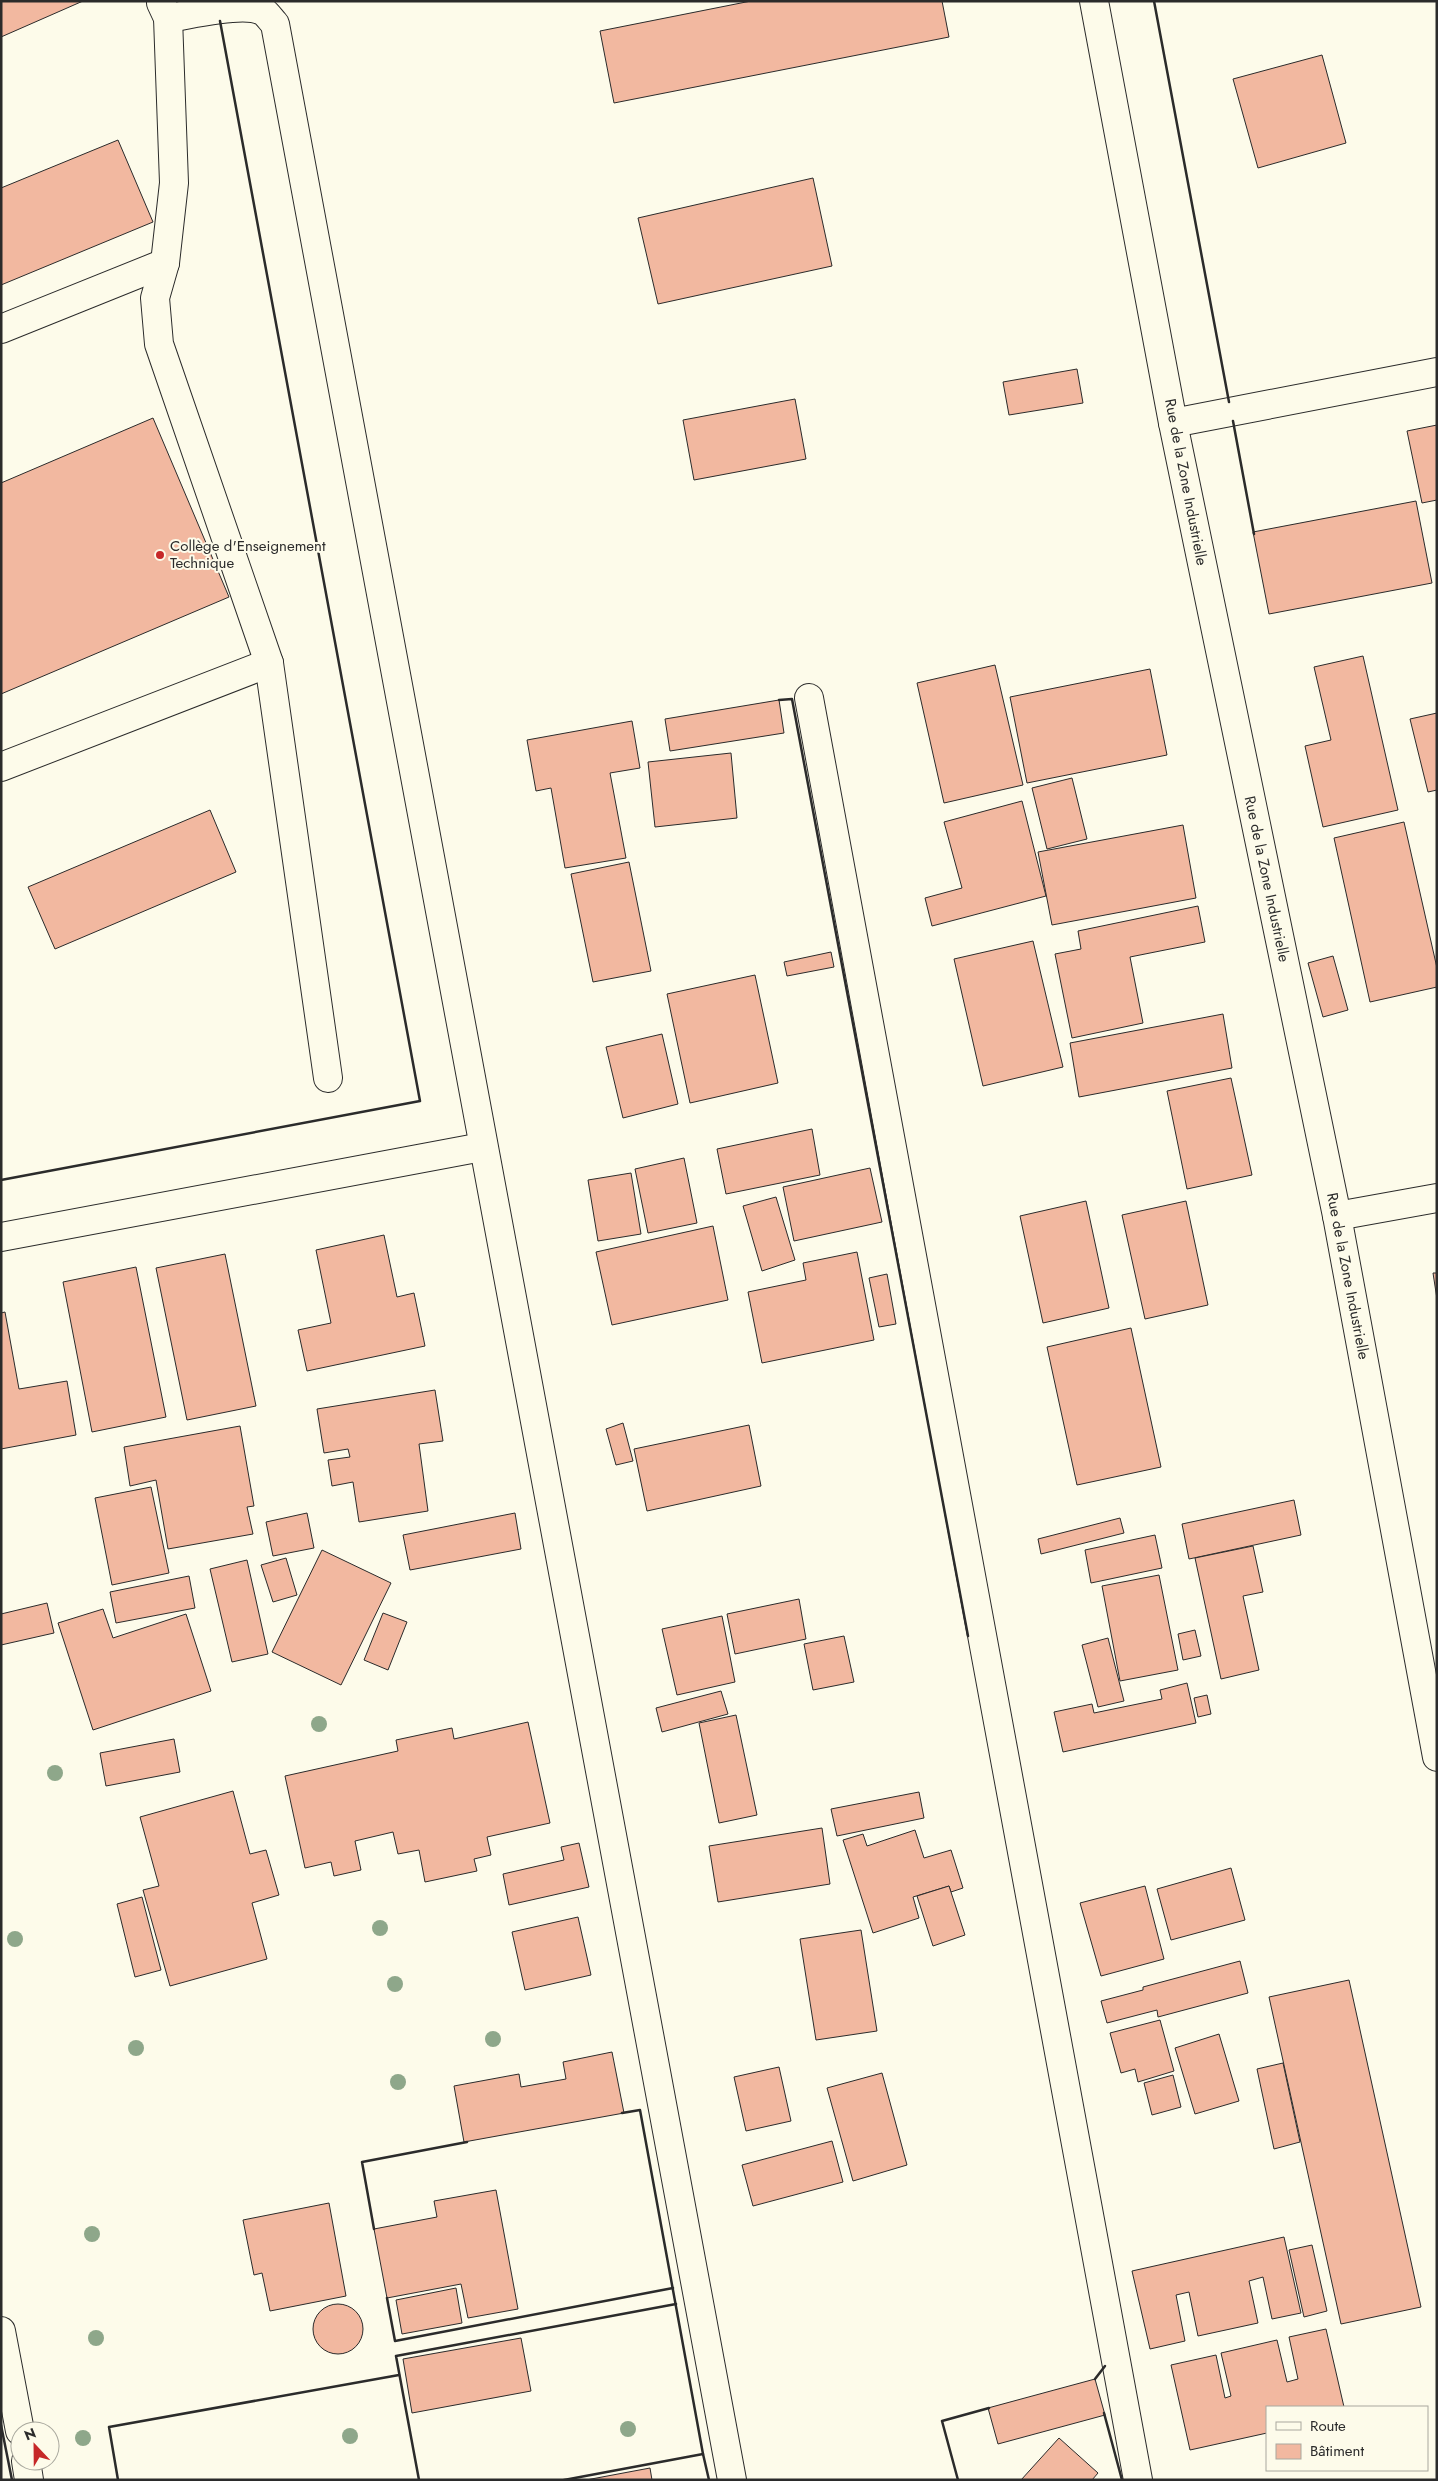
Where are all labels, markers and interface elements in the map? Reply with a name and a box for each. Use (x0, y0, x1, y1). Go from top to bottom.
street label: Rue de la Zone Industrielle (1159, 397, 1213, 568)
place label: Collège d'Enseignement Technique (170, 535, 326, 574)
marker: Collège d'Enseignement Technique (154, 549, 166, 561)
street label: Rue de la Zone Industrielle (1239, 794, 1295, 964)
street label: Rue de la Zone Industrielle (1321, 1191, 1375, 1362)
legend (1266, 2406, 1428, 2471)
text: Route (1310, 2415, 1346, 2437)
north arrow (10, 2421, 60, 2471)
text: N (21, 2423, 39, 2445)
text: Bâtiment (1310, 2440, 1364, 2462)

